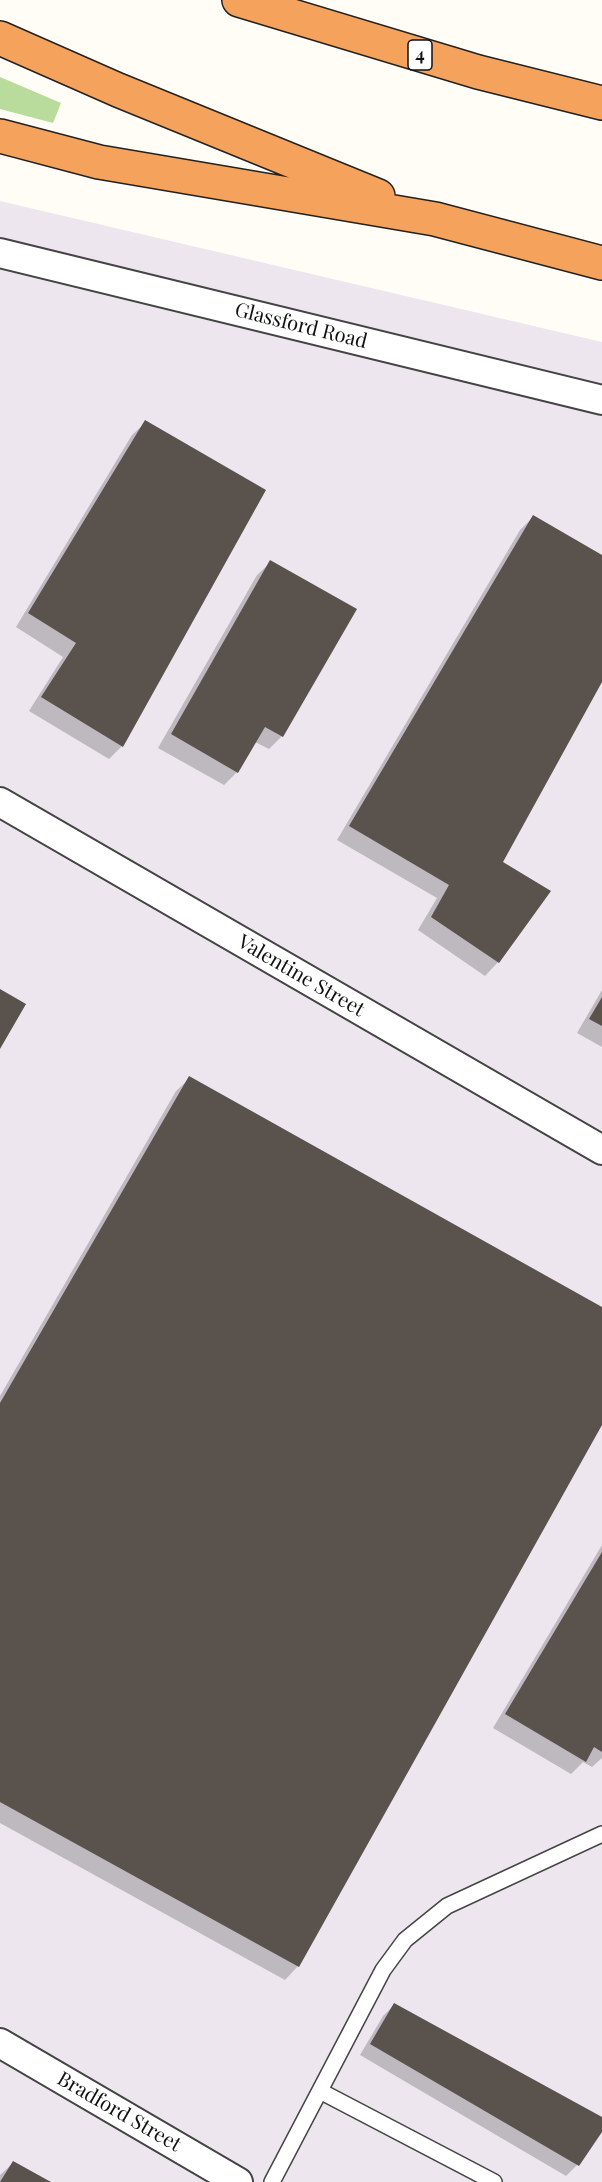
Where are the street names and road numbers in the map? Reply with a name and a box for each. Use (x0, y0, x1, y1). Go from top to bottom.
road number: 4 (408, 40, 432, 70)
street label: Glassford Road (232, 298, 370, 354)
street label: Valentine Street (233, 930, 369, 1022)
street label: Bradford Street (53, 2067, 185, 2157)

